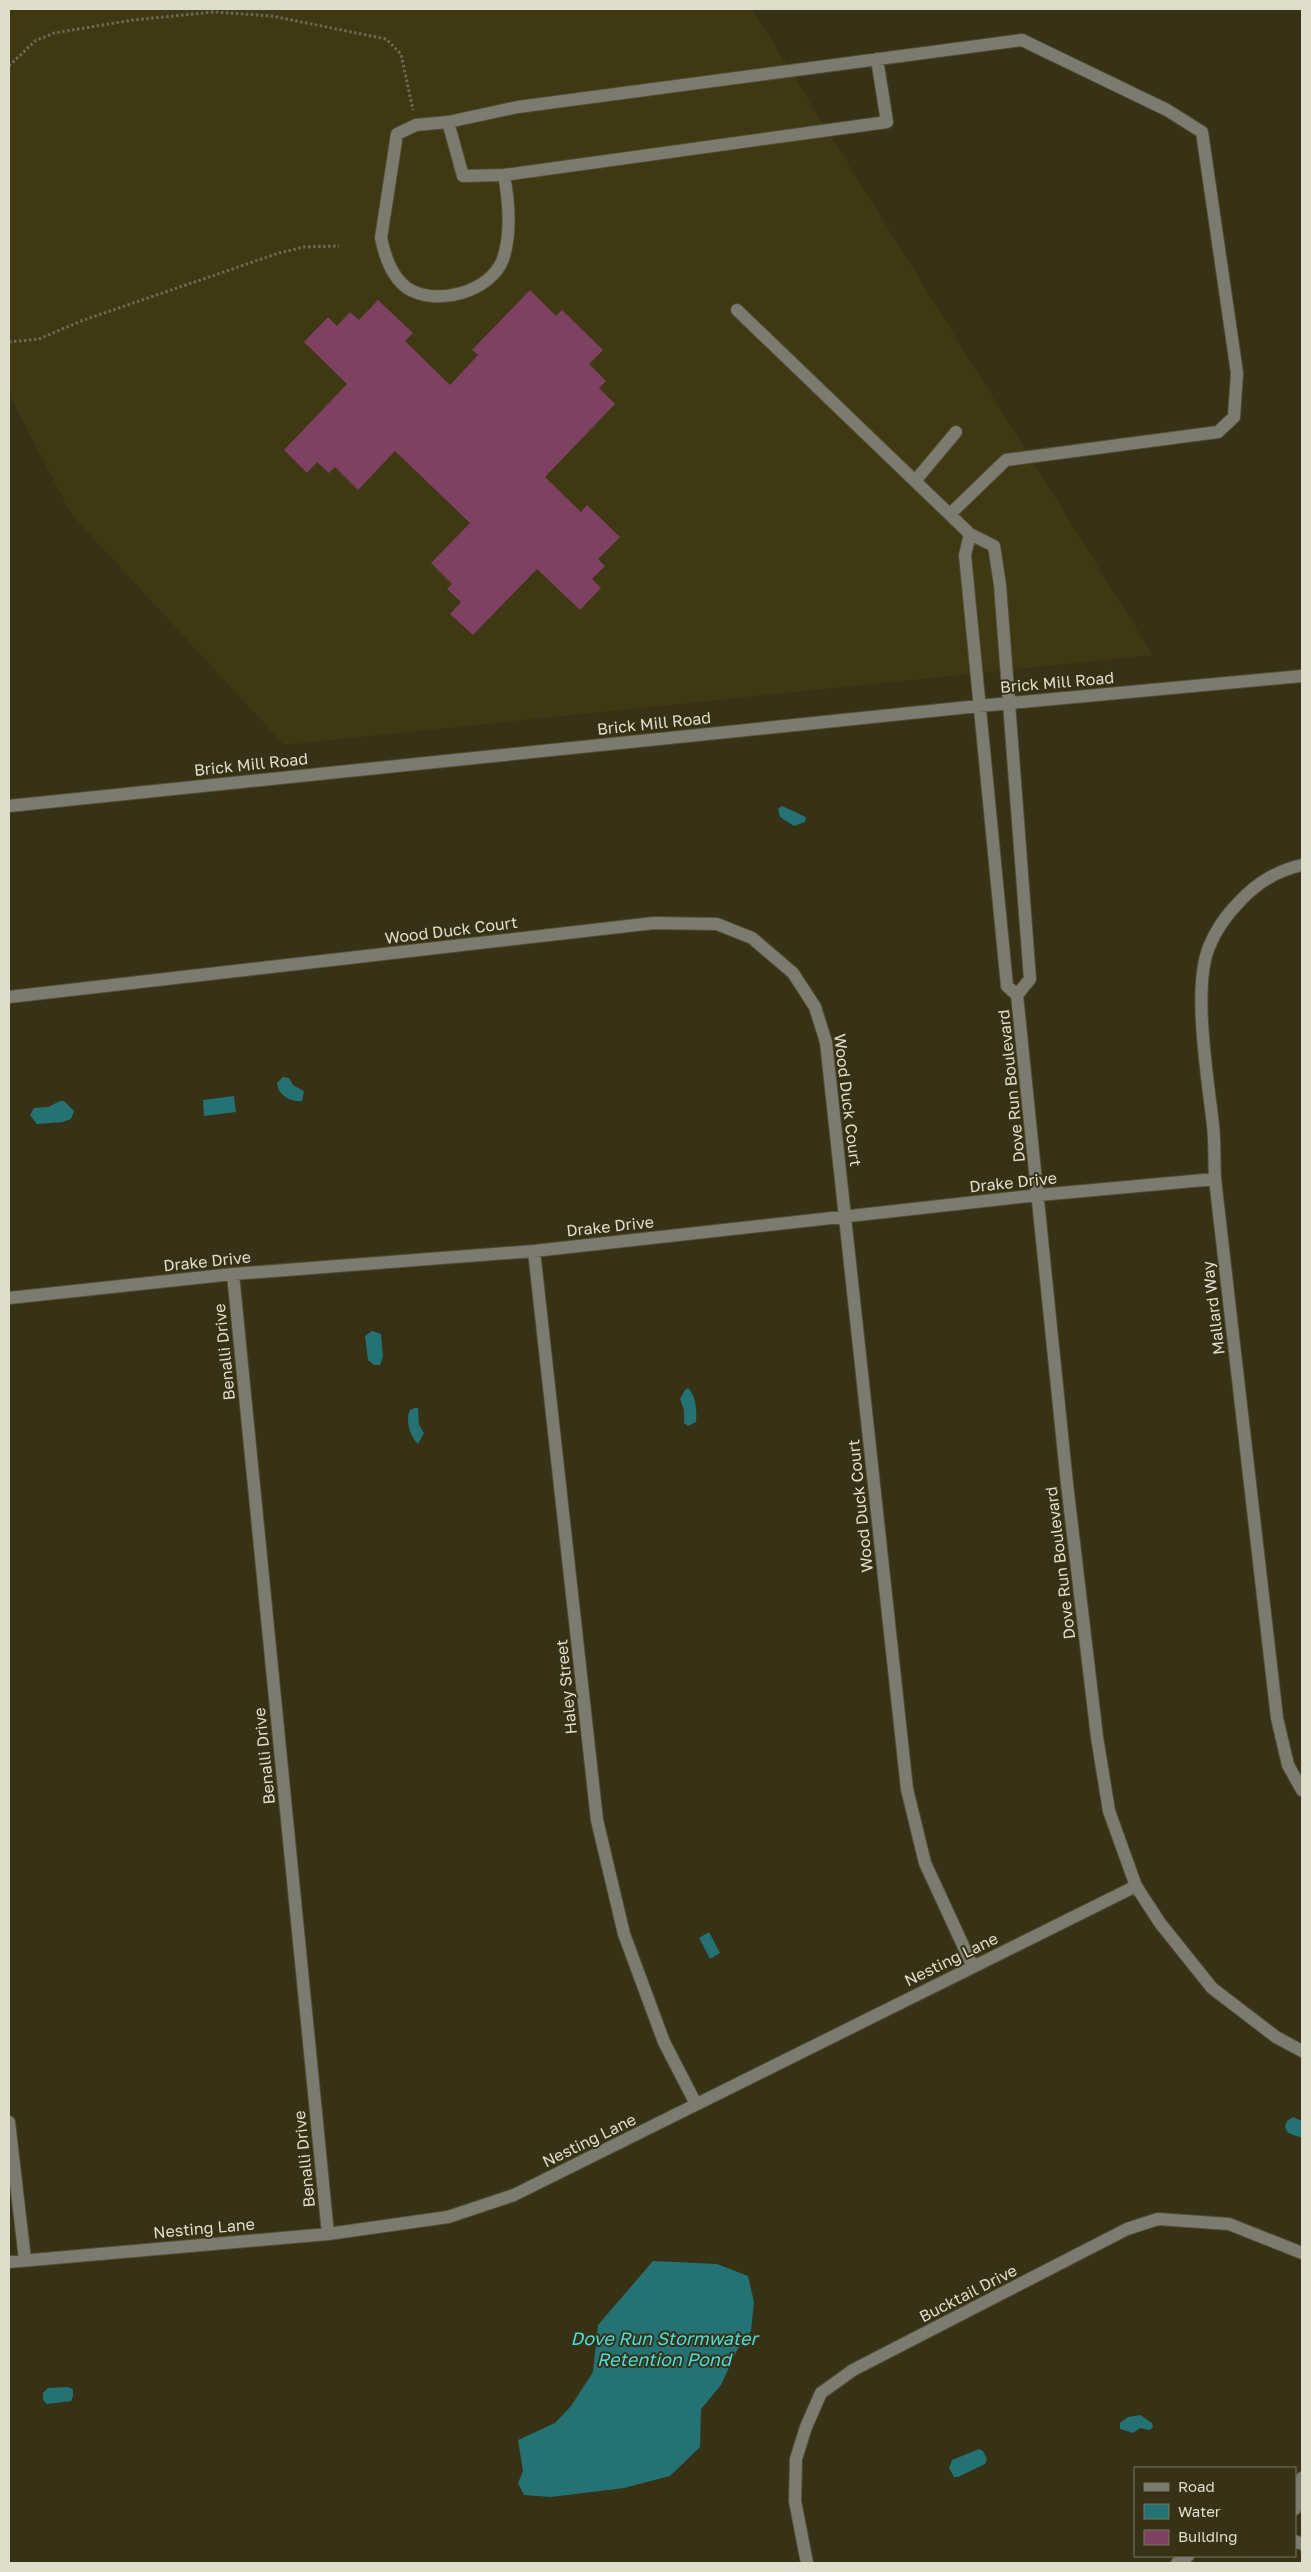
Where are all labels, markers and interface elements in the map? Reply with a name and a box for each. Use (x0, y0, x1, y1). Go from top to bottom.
street label: Brick Mill Road (999, 667, 1115, 697)
street label: Brick Mill Road (596, 707, 712, 739)
street label: Brick Mill Road (193, 748, 309, 780)
street label: Wood Duck Court (384, 912, 518, 948)
street label: Dove Run Boulevard (993, 1008, 1029, 1164)
street label: Wood Duck Court (830, 1033, 866, 1167)
street label: Drake Drive (968, 1167, 1058, 1197)
street label: Drake Drive (565, 1211, 655, 1241)
street label: Drake Drive (162, 1246, 252, 1276)
street label: Mallard Way (1197, 1260, 1229, 1356)
street label: Benalli Drive (209, 1303, 239, 1401)
street label: Wood Duck Court (843, 1439, 877, 1573)
street label: Dove Run Boulevard (1041, 1485, 1079, 1641)
street label: Haley Street (551, 1638, 581, 1736)
street label: Benalli Drive (249, 1707, 279, 1805)
street label: Nesting Lane (901, 1928, 1001, 1990)
street label: Nesting Lane (539, 2109, 639, 2171)
street label: Benalli Drive (289, 2110, 319, 2208)
street label: Nesting Lane (152, 2214, 256, 2242)
street label: Bucktail Drive (916, 2260, 1020, 2326)
water label: Dove Run Stormwater Retention Pond (571, 2327, 760, 2370)
legend (1134, 2467, 1296, 2557)
text: Road (1178, 2477, 1215, 2495)
text: Water (1178, 2502, 1221, 2520)
text: Building (1178, 2527, 1238, 2545)

